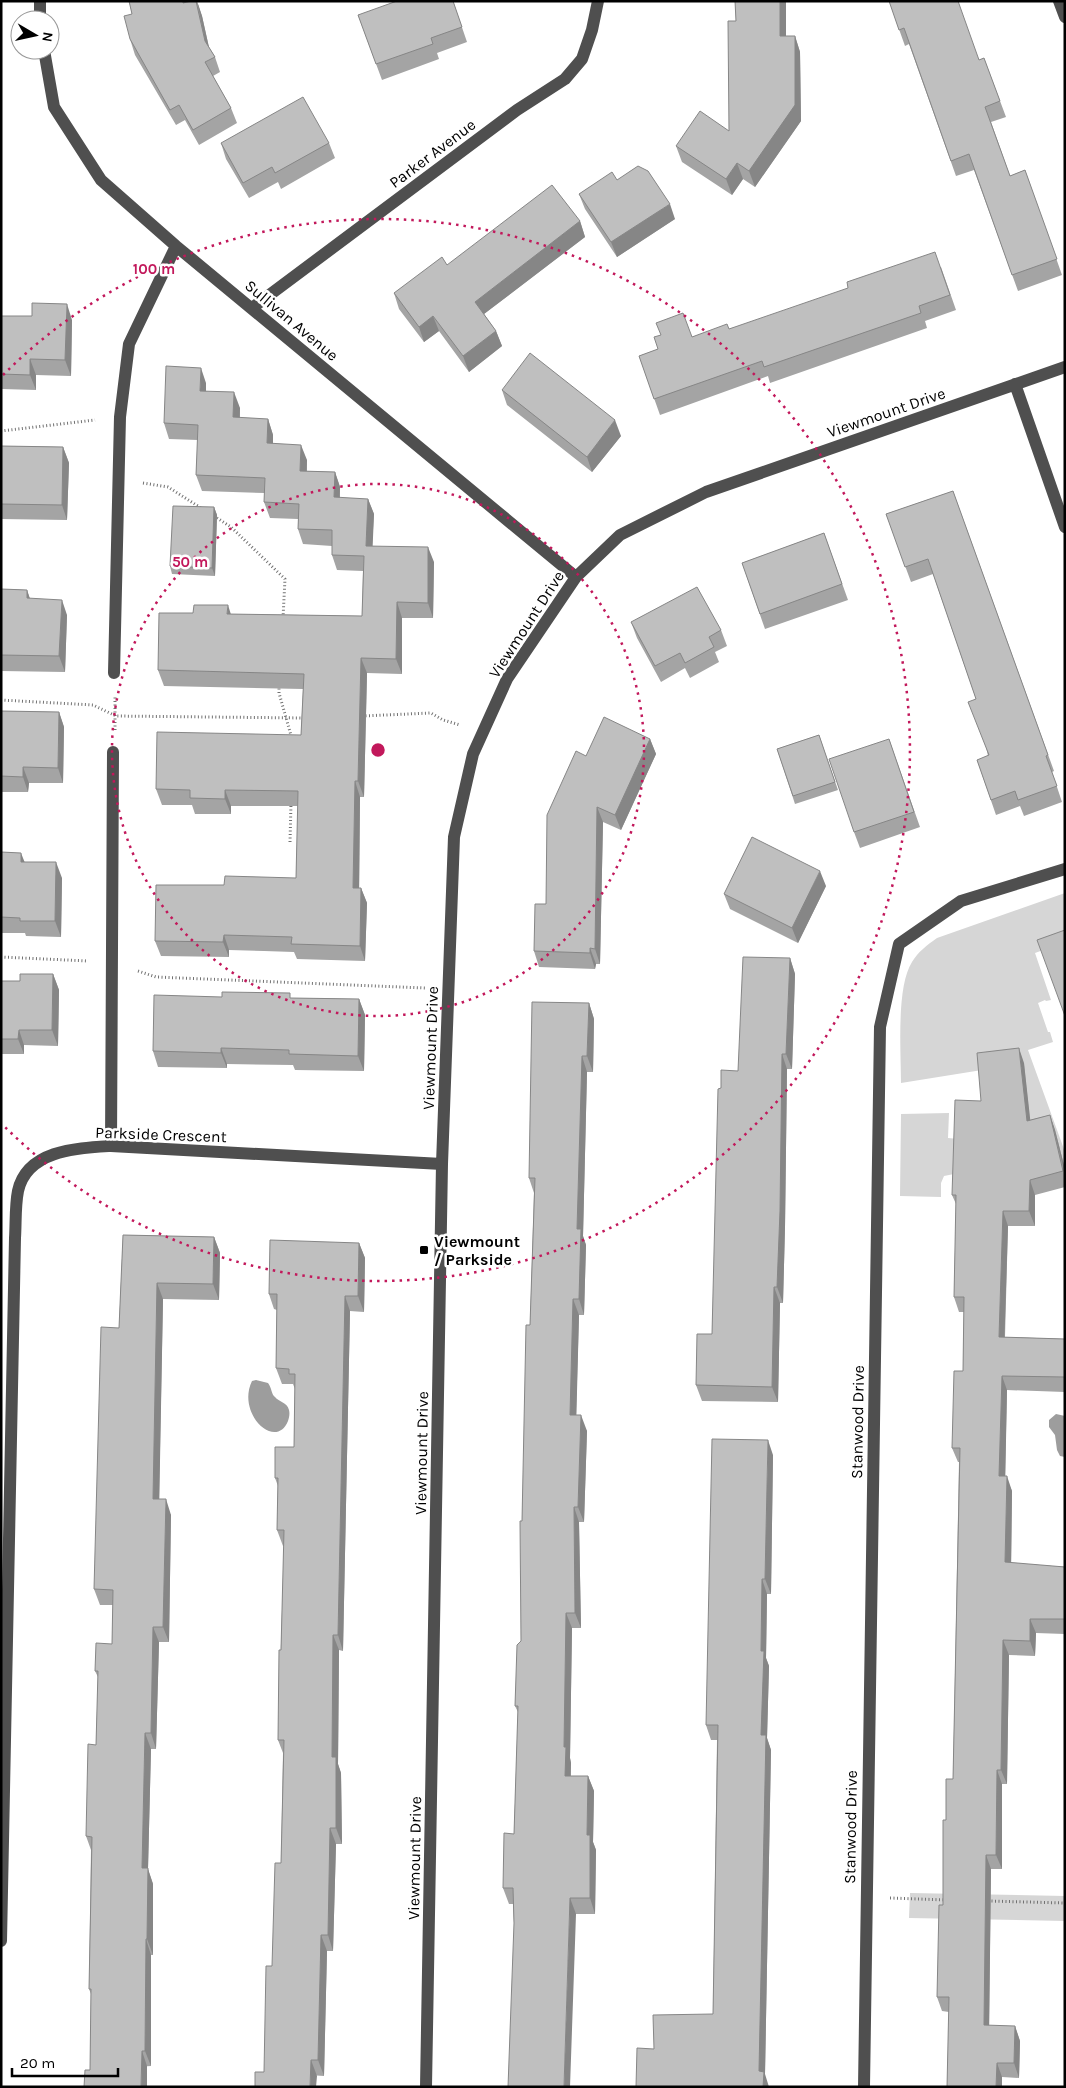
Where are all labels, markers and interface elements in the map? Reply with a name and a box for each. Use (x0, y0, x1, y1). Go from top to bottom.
north arrow (10, 10, 60, 60)
text: N (38, 31, 57, 43)
street label: Parker Avenue (385, 115, 479, 192)
text: 100 m (133, 260, 175, 278)
street label: Sullivan Avenue (241, 276, 342, 365)
street label: Viewmount Drive (825, 383, 948, 442)
text: 50 m (172, 553, 208, 571)
street label: Viewmount Drive (485, 567, 568, 681)
centre of rings (369, 741, 387, 759)
street label: Viewmount Drive (419, 986, 442, 1110)
street label: Parkside Crescent (95, 1123, 227, 1146)
place label: Viewmount / Parkside (434, 1232, 520, 1269)
marker: Viewmount / Parkside (418, 1244, 430, 1256)
street label: Stanwood Drive (847, 1365, 868, 1479)
street label: Viewmount Drive (411, 1391, 432, 1515)
street label: Stanwood Drive (840, 1770, 861, 1884)
street label: Viewmount Drive (404, 1796, 425, 1920)
scale bar (12, 2046, 119, 2078)
text: 20 m (20, 2054, 55, 2072)

